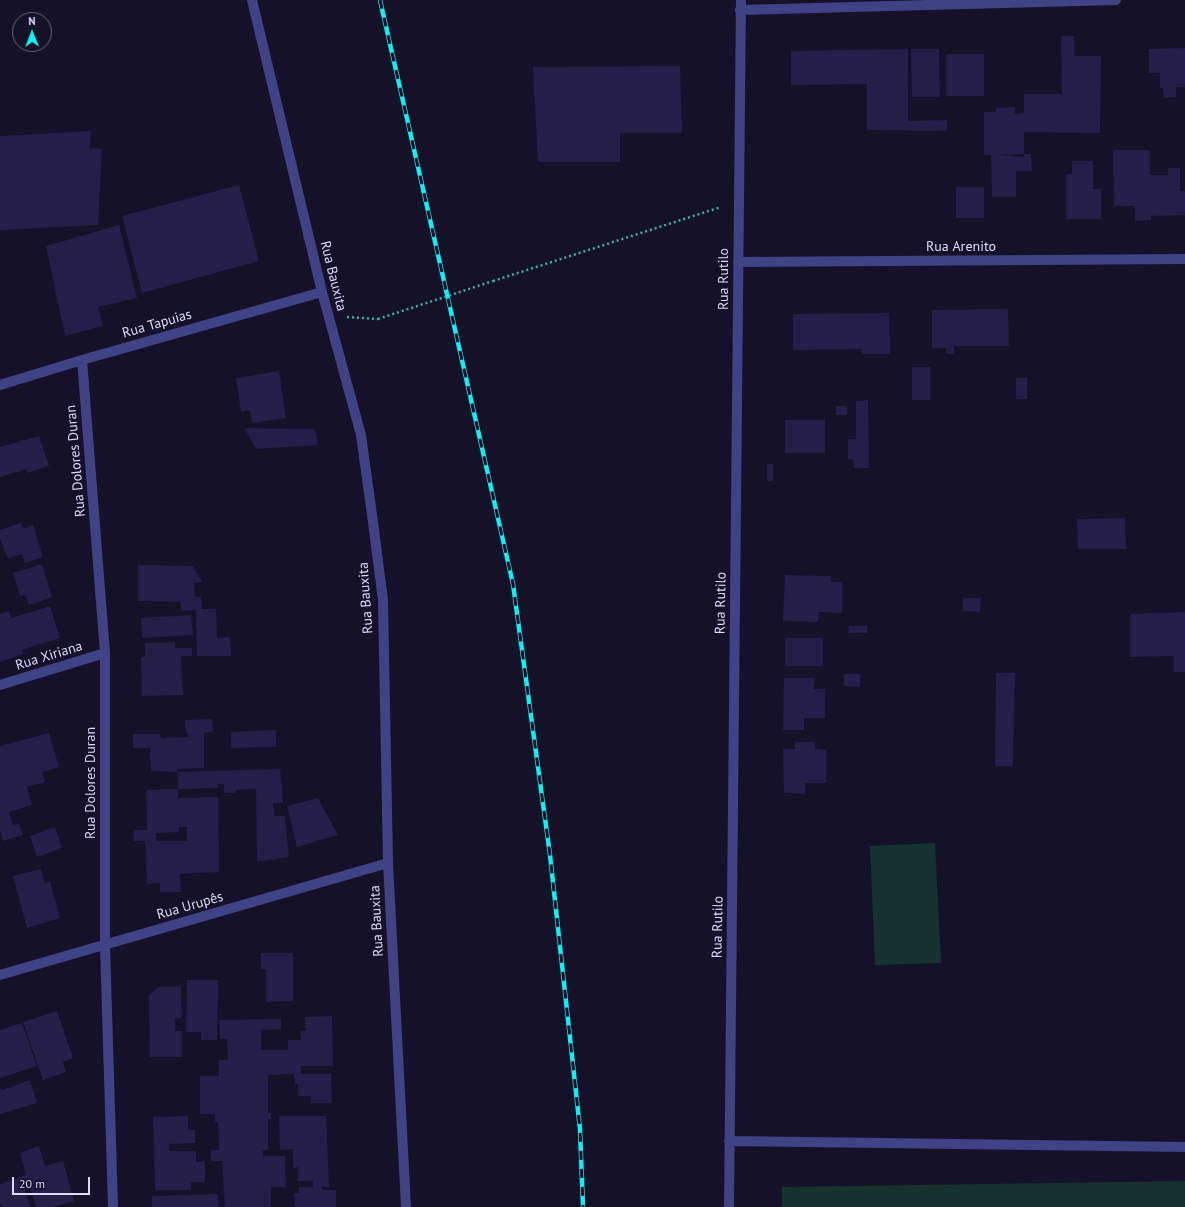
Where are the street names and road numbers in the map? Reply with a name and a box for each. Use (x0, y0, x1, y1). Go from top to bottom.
street label: Rua Bauxita (316, 239, 350, 313)
street label: Rua Arenito (926, 239, 996, 255)
street label: Rua Rutilo (716, 248, 732, 310)
street label: Rua Tapuias (120, 306, 194, 342)
street label: Rua Dolores Duran (63, 404, 89, 518)
street label: Rua Bauxita (355, 562, 377, 634)
street label: Rua Rutilo (712, 572, 730, 634)
street label: Rua Xiriana (14, 638, 84, 674)
street label: Rua Dolores Duran (83, 727, 99, 839)
street label: Rua Bauxita (367, 885, 387, 957)
street label: Rua Urupês (155, 888, 225, 924)
street label: Rua Rutilo (709, 896, 727, 958)

